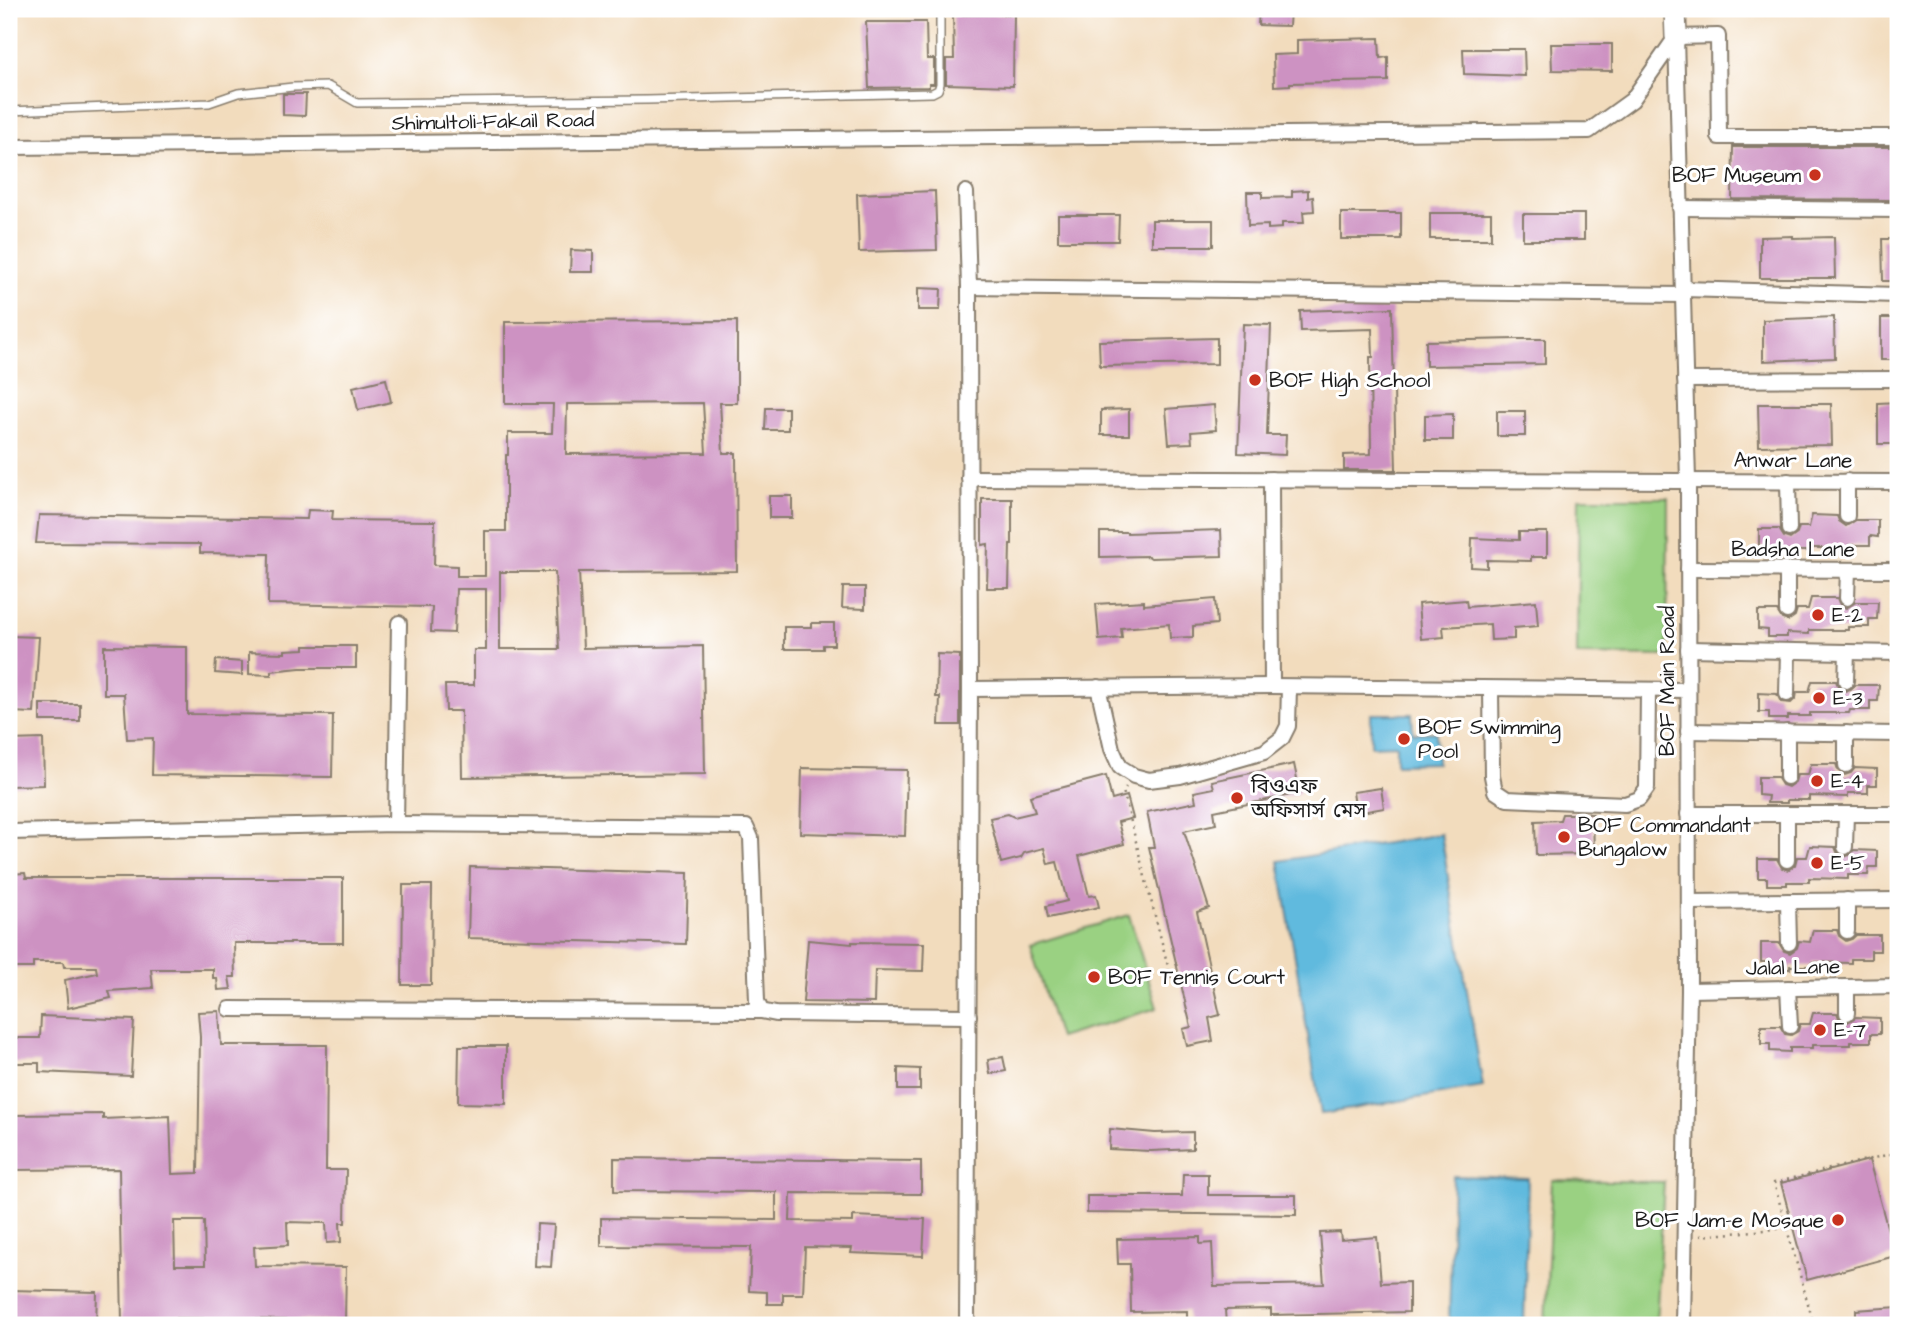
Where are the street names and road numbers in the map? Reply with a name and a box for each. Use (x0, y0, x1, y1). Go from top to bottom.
street label: Shimultoli-Fakail Road (391, 105, 595, 138)
street label: Anwar Lane (1734, 446, 1852, 475)
street label: Badsha Lane (1731, 535, 1855, 564)
street label: BOF Main Road (1653, 606, 1682, 756)
street label: Jalal Lane (1745, 952, 1841, 983)

